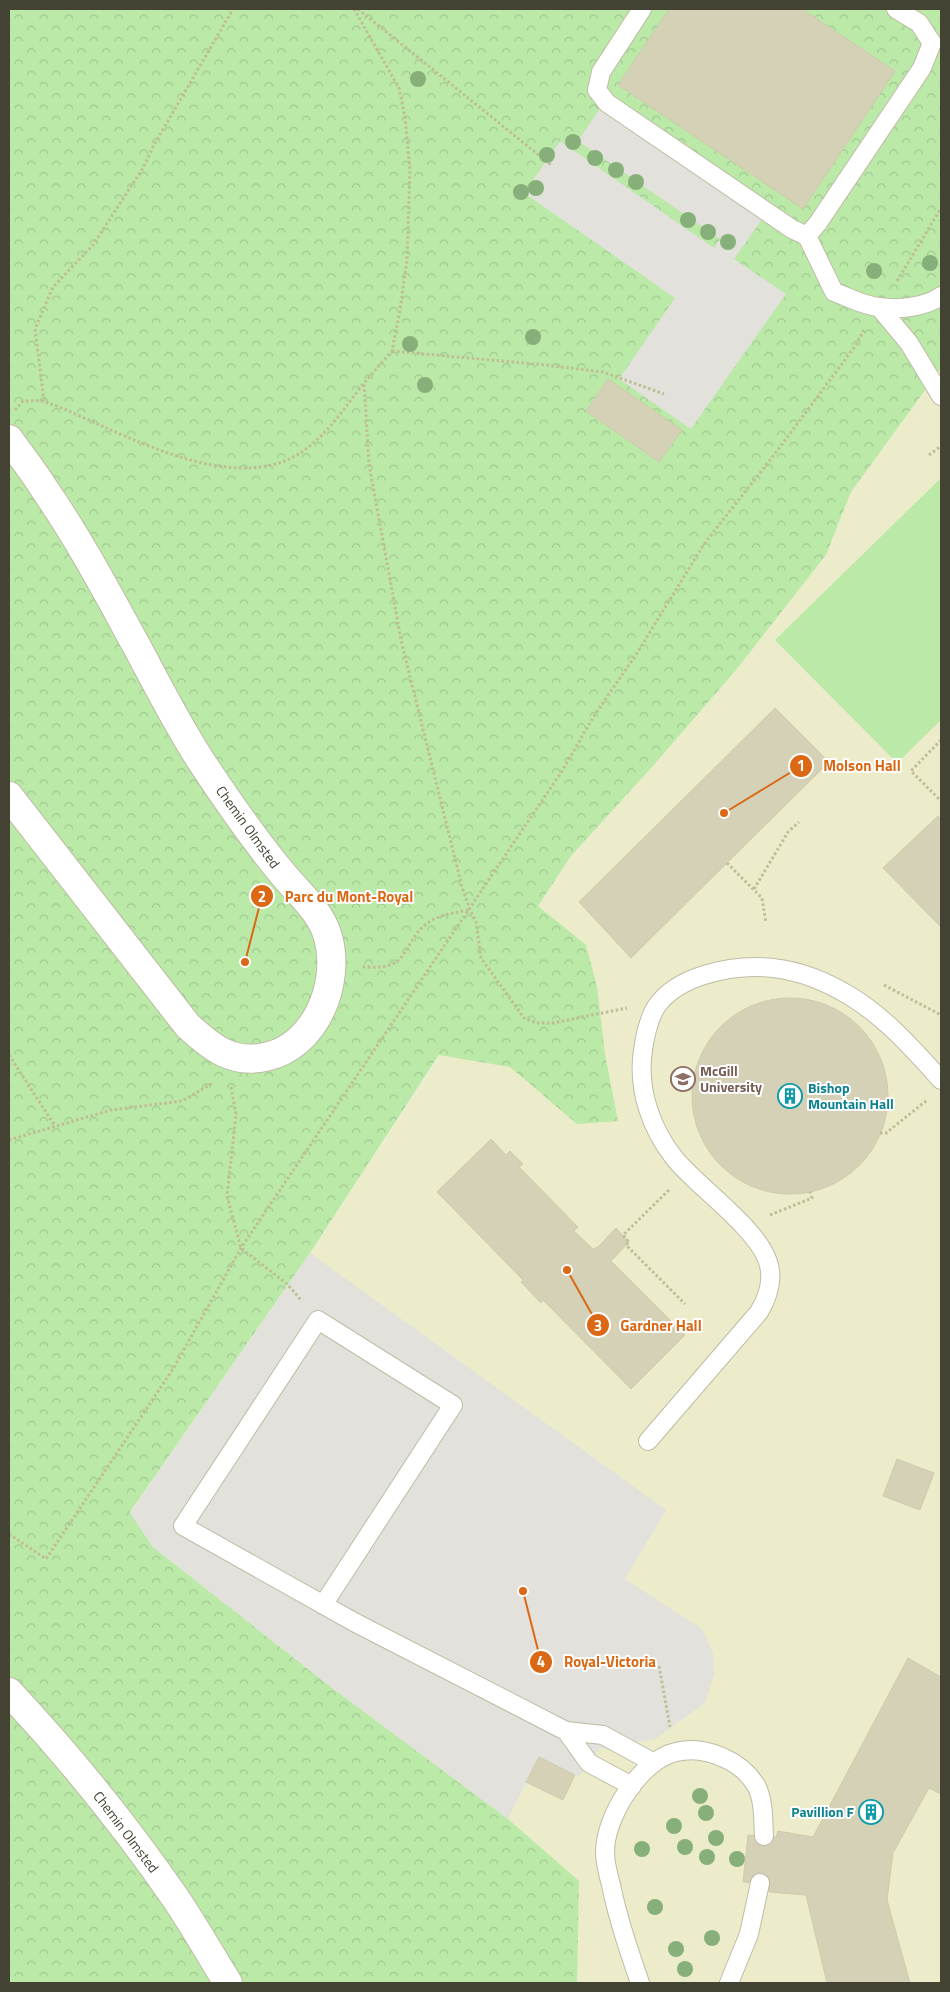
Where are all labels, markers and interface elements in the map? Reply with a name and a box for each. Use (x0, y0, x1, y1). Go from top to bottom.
callout: Molson Hall (788, 751, 911, 781)
text: 1 (797, 754, 805, 777)
text: Molson Hall (823, 754, 901, 777)
street label: Chemin Olmsted (211, 781, 286, 872)
callout: Parc du Mont-Royal (250, 881, 424, 911)
text: 2 (258, 885, 266, 908)
text: Parc du Mont-Royal (285, 885, 413, 908)
place label: McGill University (700, 1060, 762, 1097)
school or university icon: McGill University (670, 1066, 696, 1092)
place label: Bishop Mountain Hall (808, 1077, 894, 1114)
building icon: Bishop Mountain Hall (777, 1083, 803, 1109)
callout: Gardner Hall (586, 1310, 712, 1340)
text: 3 (594, 1314, 602, 1337)
text: Gardner Hall (620, 1314, 702, 1337)
callout: Royal-Victoria (529, 1647, 666, 1677)
text: 4 (537, 1650, 545, 1673)
text: Royal-Victoria (564, 1650, 656, 1673)
street label: Chemin Olmsted (89, 1786, 164, 1877)
building icon: Pavillion F (858, 1799, 884, 1825)
place label: Pavillion F (791, 1801, 855, 1822)

